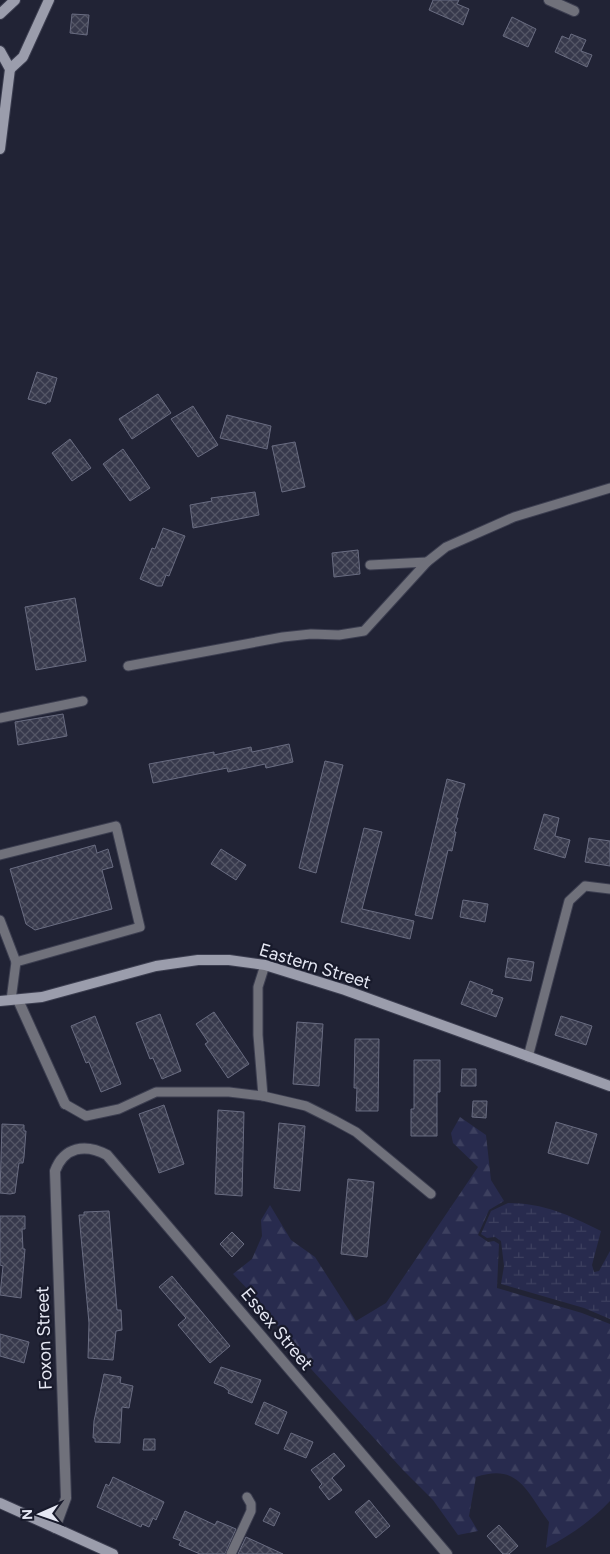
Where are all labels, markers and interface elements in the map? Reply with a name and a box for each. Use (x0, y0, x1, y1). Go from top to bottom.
street label: Eastern Street (256, 939, 374, 994)
street label: Essex Street (236, 1283, 318, 1375)
street label: Foxon Street (31, 1286, 57, 1390)
north arrow (15, 1489, 65, 1539)
text: N (19, 1509, 36, 1520)

